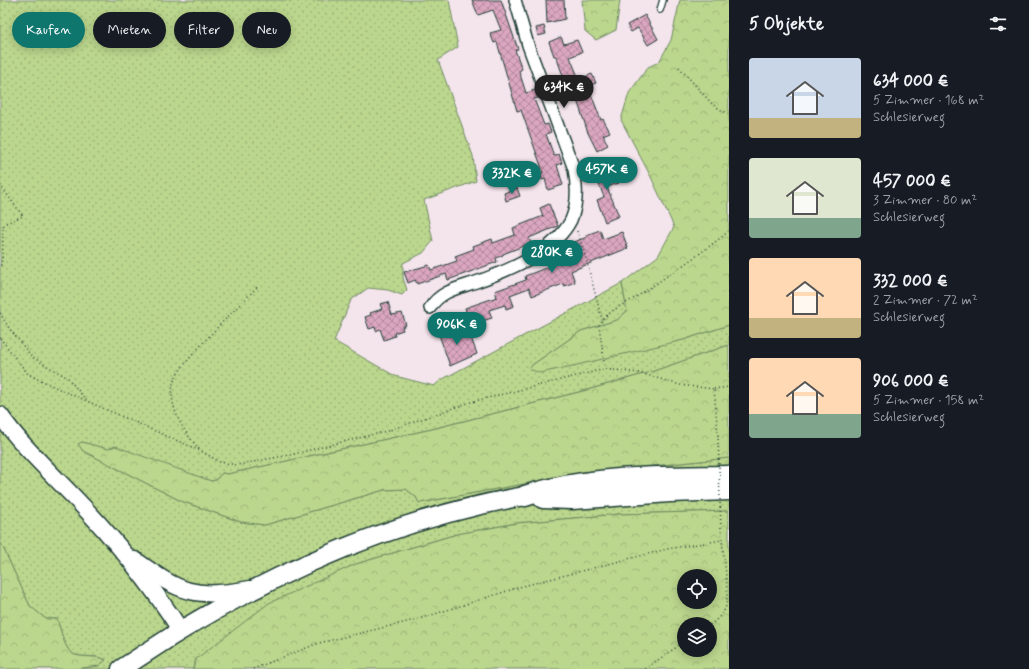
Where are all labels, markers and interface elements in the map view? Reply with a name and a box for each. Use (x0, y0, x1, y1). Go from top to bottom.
chip: Kaufen (12, 12, 85, 48)
chip: Mieten (93, 12, 166, 48)
chip: Filter (174, 12, 234, 48)
chip: Neu (242, 12, 291, 48)
text: 5 Objekte (749, 13, 824, 35)
icon: filters (987, 13, 1009, 35)
text: 634 000 € (873, 70, 949, 92)
icon: home (781, 74, 829, 122)
pin: 634K € (531, 75, 597, 109)
text: 634K € (543, 79, 585, 96)
text: 5 Zimmer · 168 m² (873, 92, 984, 109)
text: Schlesierweg (873, 109, 945, 126)
pin: 457K € (574, 157, 640, 191)
pin: 332K € (479, 161, 545, 195)
text: 457K € (586, 161, 628, 178)
text: 332K € (492, 165, 532, 182)
text: 457 000 € (873, 170, 951, 192)
icon: home (781, 174, 829, 222)
text: 3 Zimmer · 80 m² (873, 192, 977, 209)
text: Schlesierweg (873, 209, 945, 226)
pin: 280K € (519, 240, 585, 274)
text: 280K € (531, 244, 573, 261)
text: 332 000 € (873, 270, 948, 292)
icon: home (781, 274, 829, 322)
text: 2 Zimmer · 72 m² (873, 292, 978, 309)
text: Schlesierweg (873, 309, 945, 326)
pin: 906K € (424, 312, 490, 346)
text: 906K € (436, 316, 478, 333)
text: 906 000 € (873, 370, 949, 392)
icon: home (781, 374, 829, 422)
text: 5 Zimmer · 158 m² (873, 392, 984, 409)
text: Schlesierweg (873, 409, 945, 426)
map controls (677, 569, 717, 657)
button: locate (677, 569, 717, 609)
button: layers (677, 617, 717, 657)

